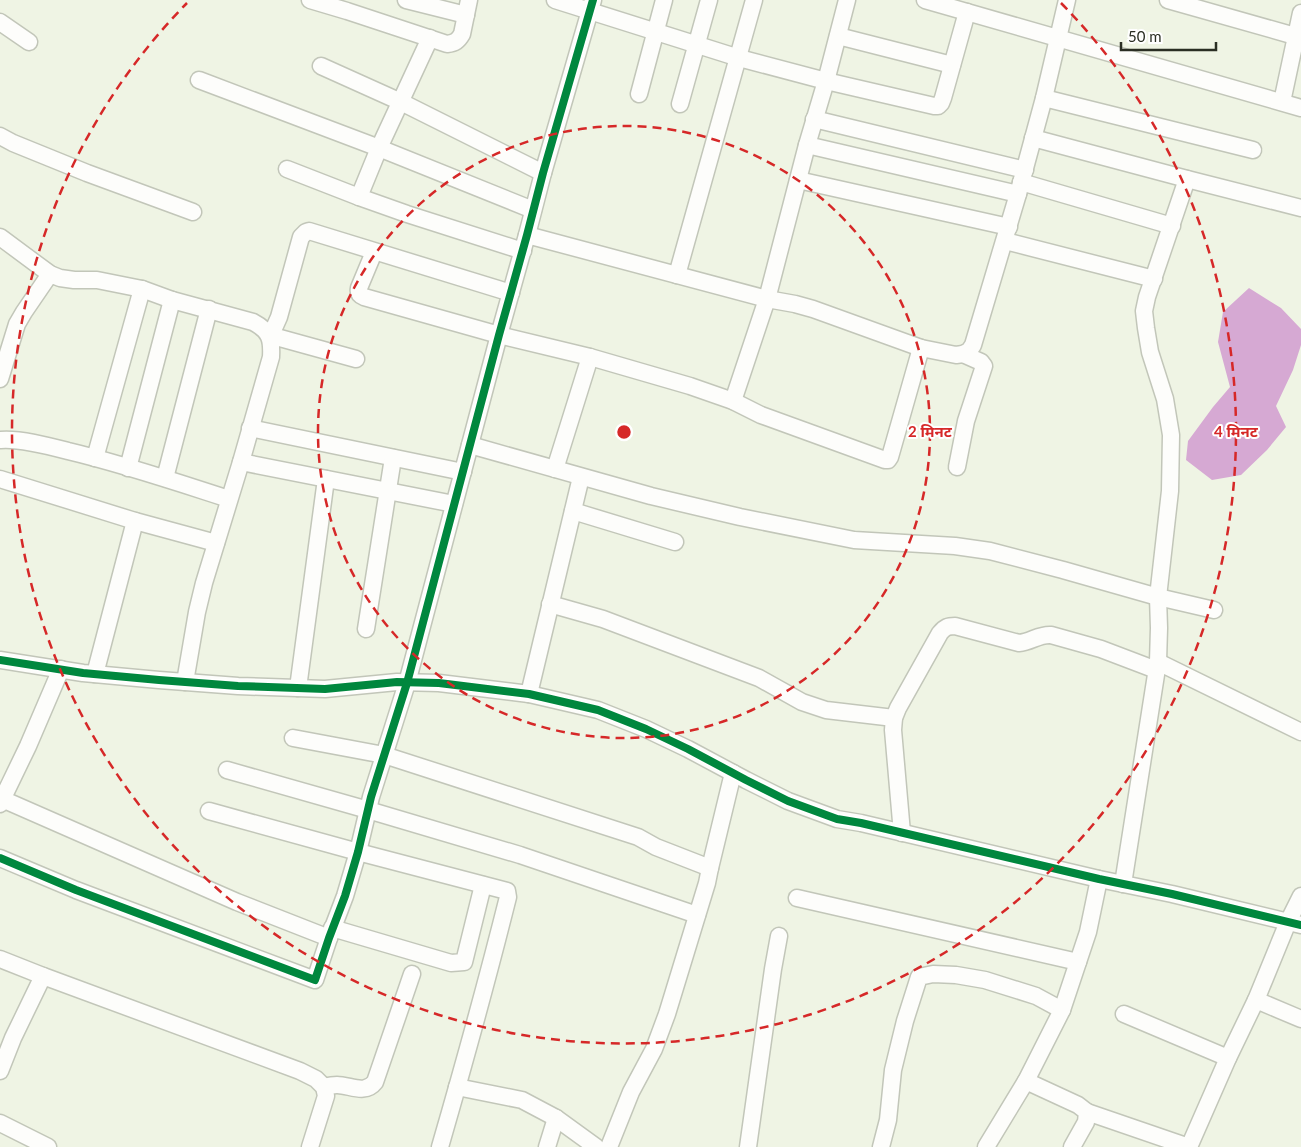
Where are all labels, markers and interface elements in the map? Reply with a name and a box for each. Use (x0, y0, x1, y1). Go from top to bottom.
scale bar (1121, 20, 1216, 52)
text: 50 m (1128, 27, 1162, 45)
text: 2 मिनट (908, 422, 953, 440)
text: 4 मिनट (1214, 422, 1259, 440)
centre of rings (615, 423, 633, 441)

